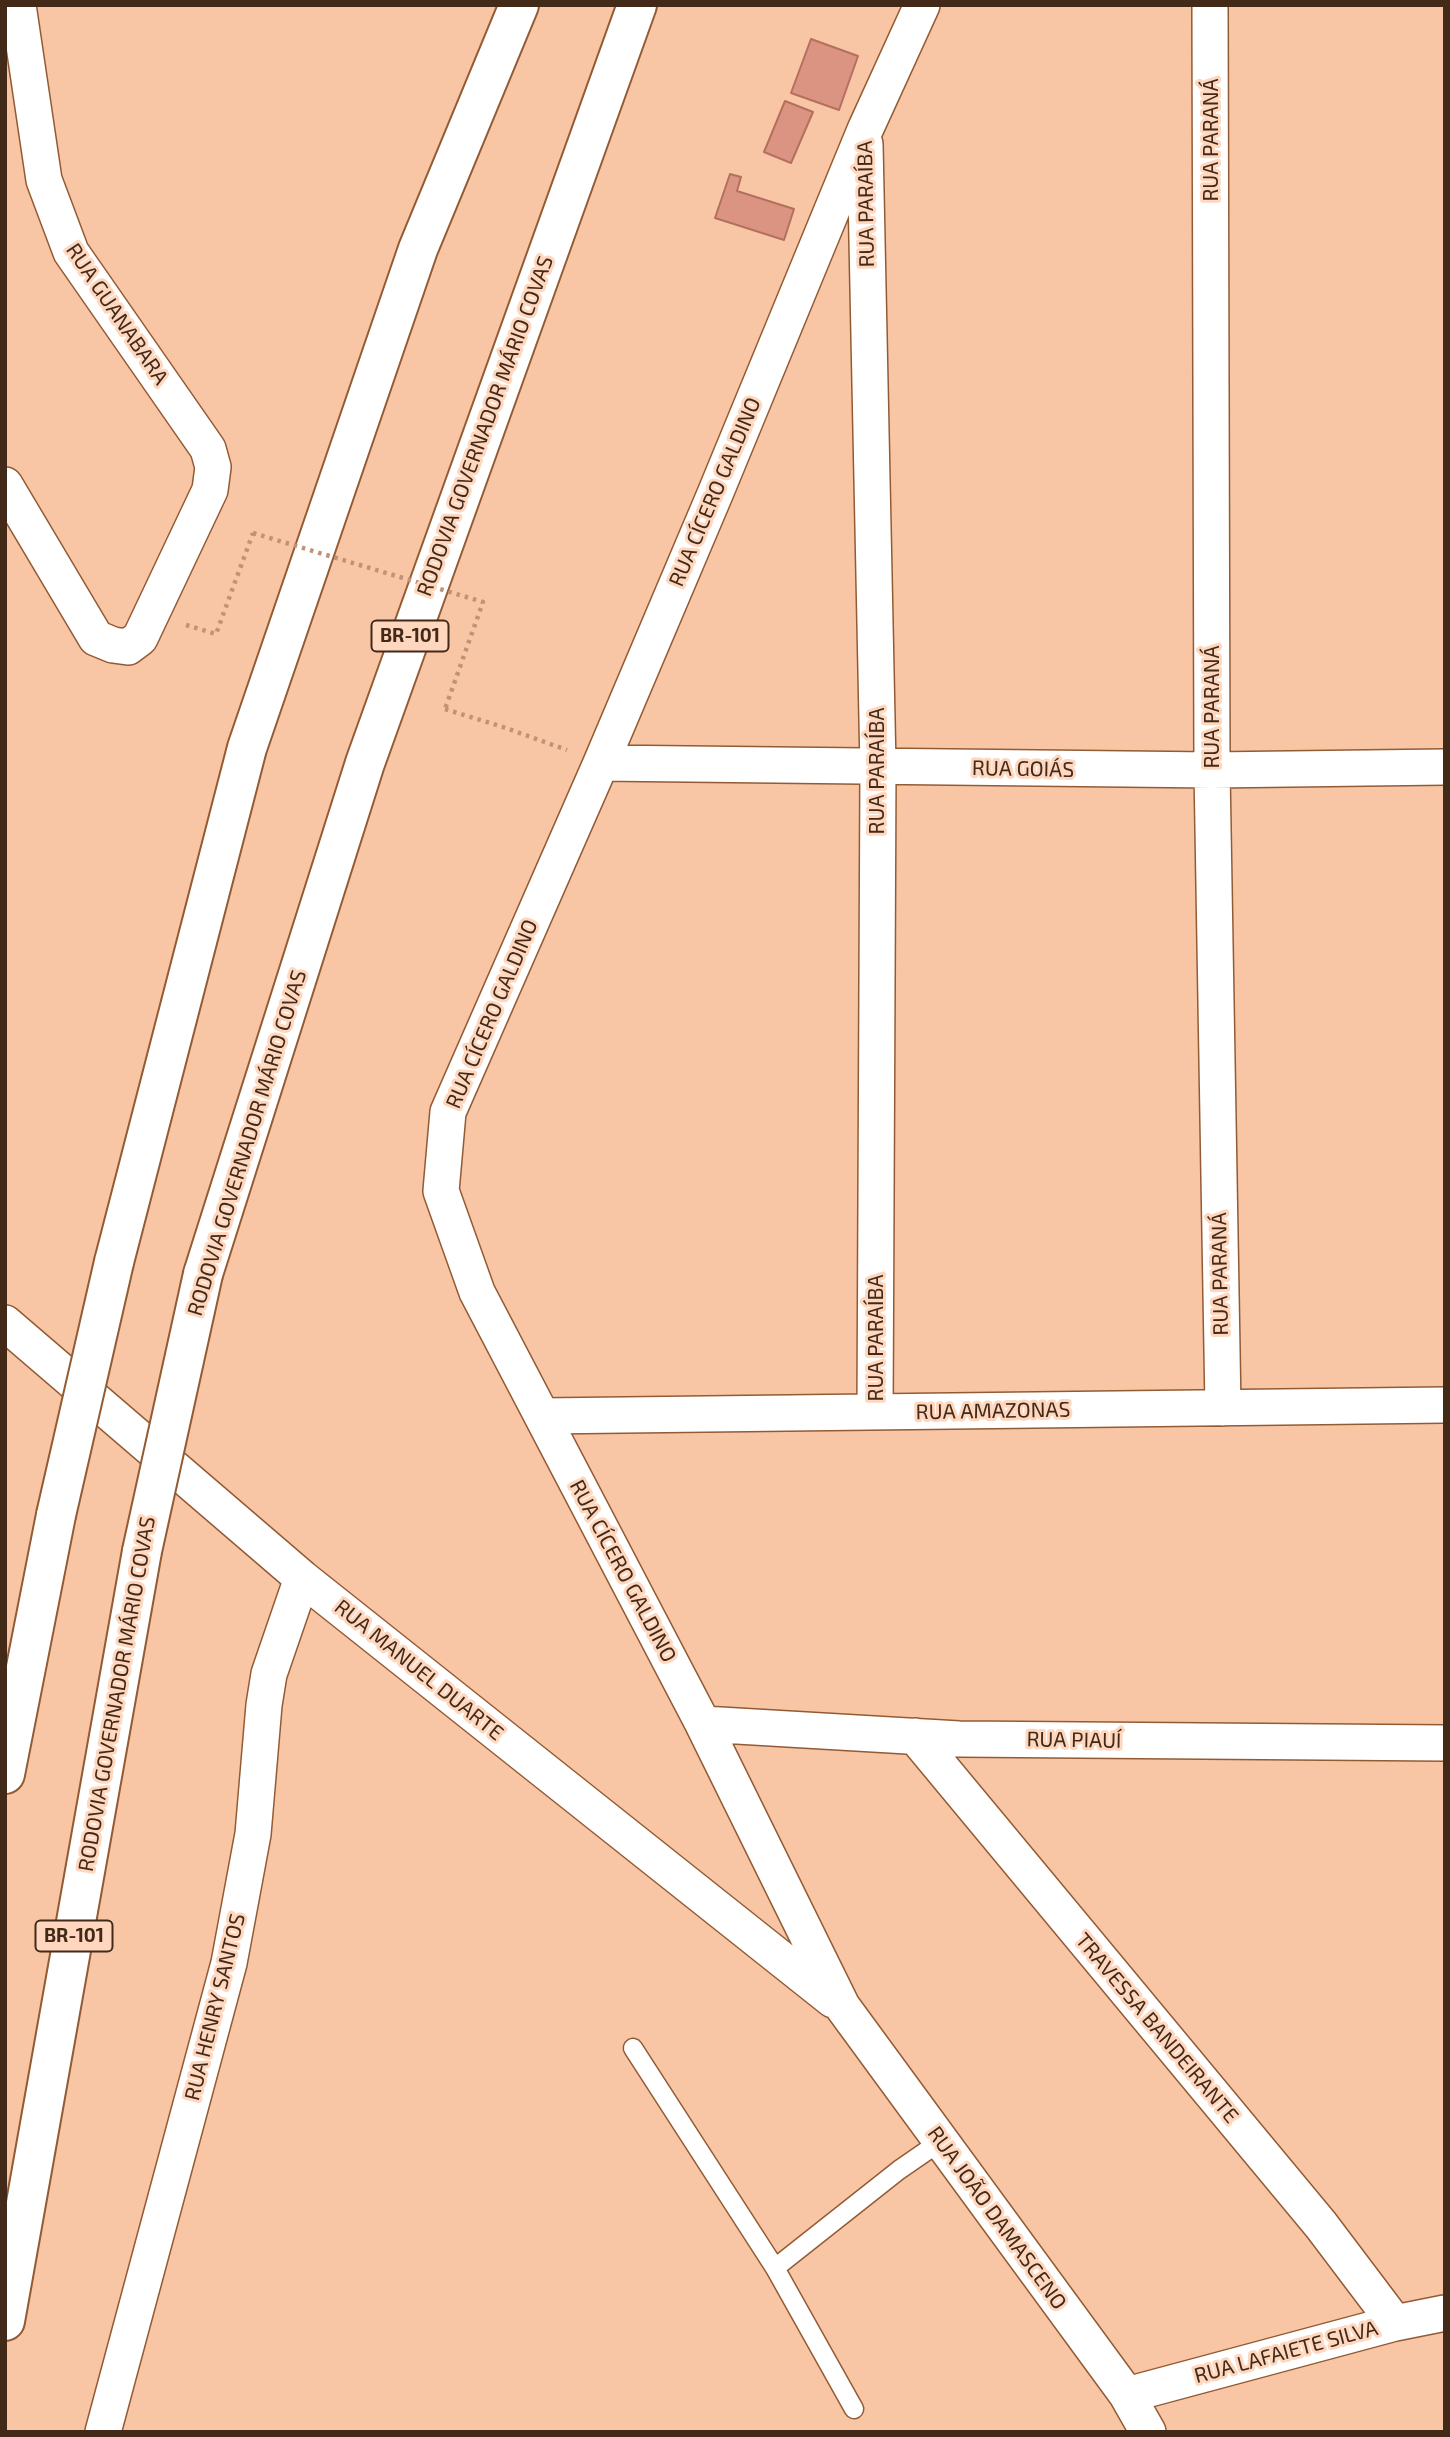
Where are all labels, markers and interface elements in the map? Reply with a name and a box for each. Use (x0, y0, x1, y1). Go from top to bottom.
street label: RUA PARANÁ (1198, 78, 1224, 202)
street label: RUA PARAÍBA (852, 140, 880, 268)
street label: RUA GUANABARA (60, 239, 174, 389)
street label: RODOVIA GOVERNADOR MÁRIO COVAS (412, 252, 558, 600)
street label: RUA CÍCERO GALDINO (664, 394, 766, 590)
road number: BR-101 (372, 621, 448, 652)
street label: RUA PARANÁ (1199, 645, 1225, 769)
street label: RUA PARAÍBA (864, 708, 890, 834)
street label: RUA GOIÁS (972, 756, 1074, 782)
street label: RUA CÍCERO GALDINO (441, 916, 543, 1112)
street label: RODOVIA GOVERNADOR MÁRIO COVAS (182, 967, 312, 1319)
street label: RUA PARANÁ (1206, 1212, 1234, 1336)
street label: RUA PARAÍBA (863, 1275, 889, 1401)
street label: RUA AMAZONAS (915, 1397, 1071, 1425)
street label: RUA CÍCERO GALDINO (564, 1476, 682, 1666)
street label: RODOVIA GOVERNADOR MÁRIO COVAS (73, 1514, 161, 1874)
street label: RUA MANUEL DUARTE (330, 1594, 508, 1746)
street label: RUA PIAUÍ (1026, 1727, 1122, 1753)
street label: RUA HENRY SANTOS (180, 1911, 250, 2103)
road number: BR-101 (36, 1920, 112, 1952)
street label: TRAVESSA BANDEIRANTE (1070, 1928, 1244, 2128)
street label: RUA JOÃO DAMASCENO (922, 2122, 1072, 2314)
street label: RUA LAFAIETE SILVA (1191, 2315, 1381, 2389)

